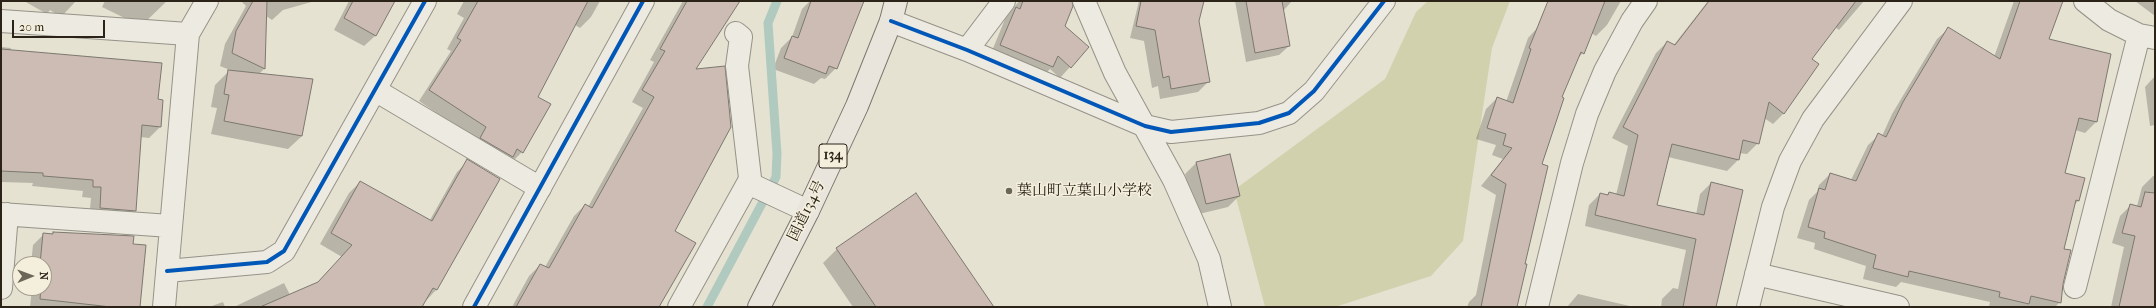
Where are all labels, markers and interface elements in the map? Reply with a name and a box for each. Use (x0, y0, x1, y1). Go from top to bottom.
scale bar (14, 12, 107, 38)
text: 20 m (19, 20, 44, 34)
road number: 134 (819, 144, 847, 168)
street label: 国道134号 (785, 178, 829, 244)
place label: 葉山町立葉山小学校 (1017, 182, 1152, 200)
marker: 葉山町立葉山小学校 (1004, 186, 1014, 196)
north arrow (12, 256, 52, 296)
text: N (37, 271, 50, 280)

